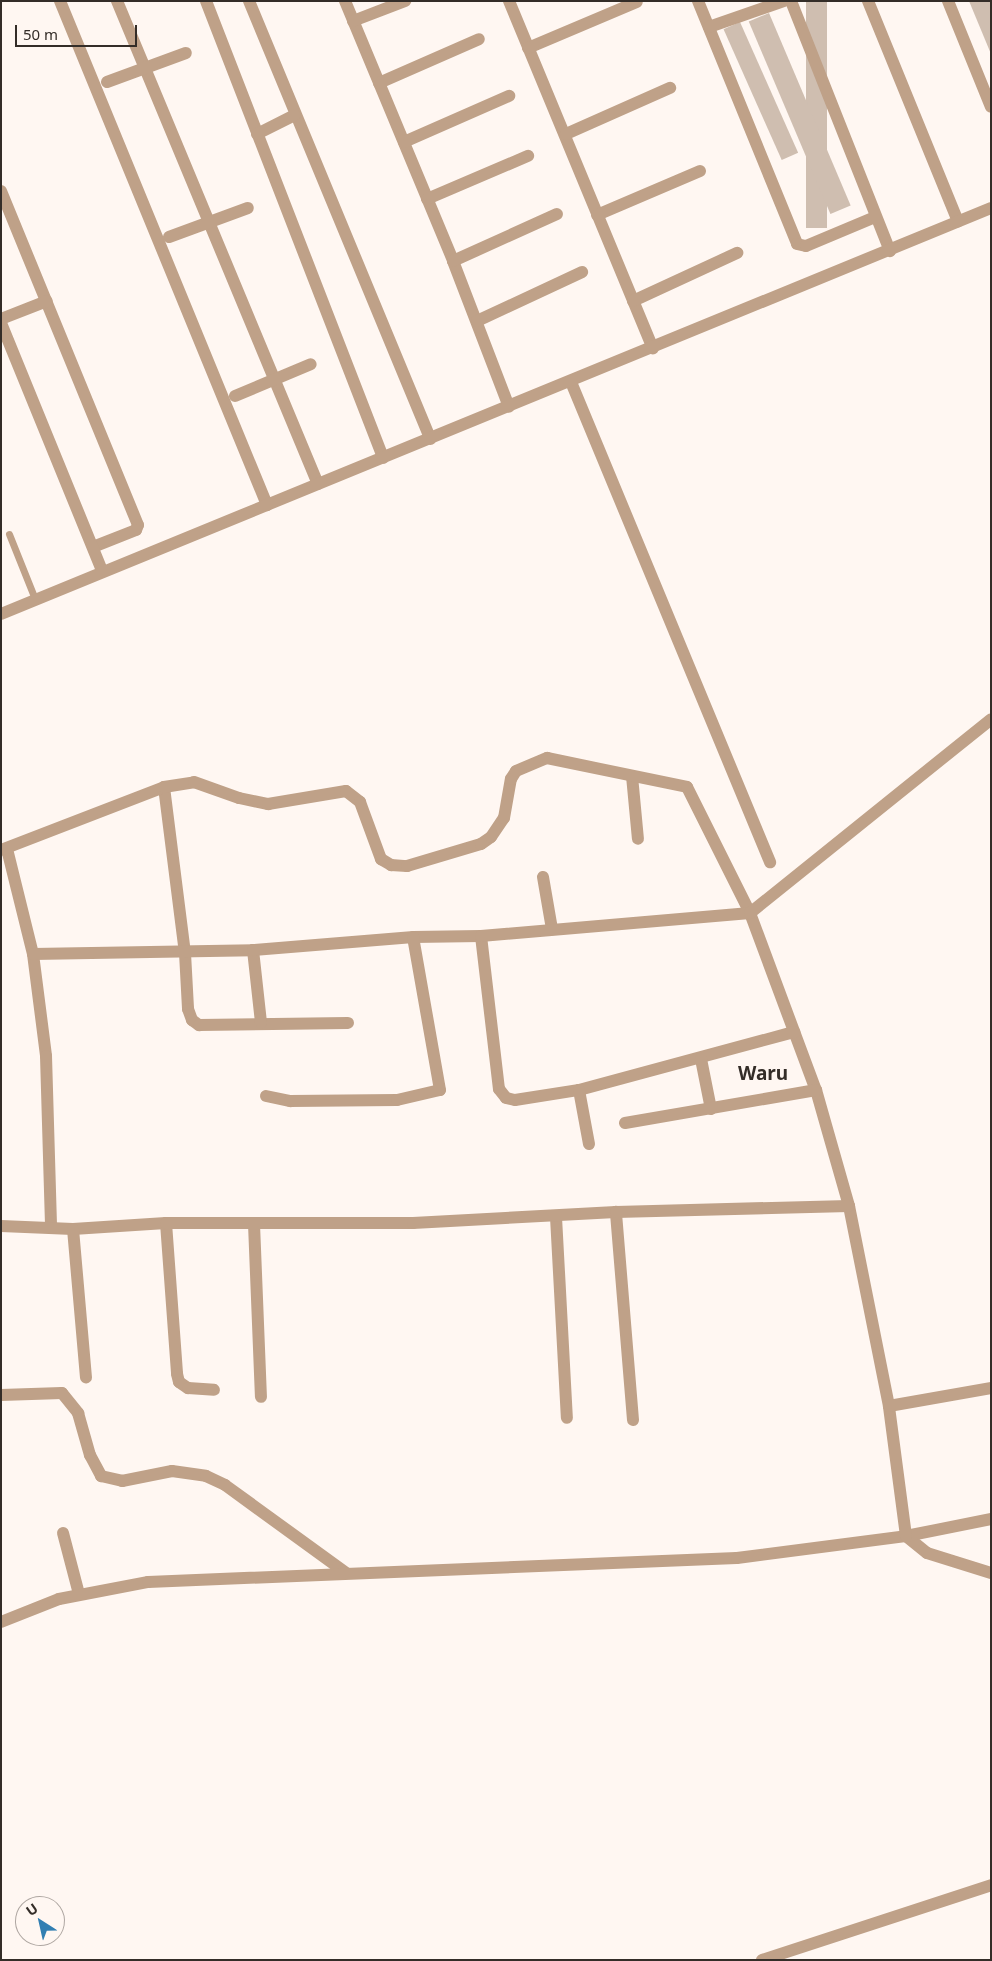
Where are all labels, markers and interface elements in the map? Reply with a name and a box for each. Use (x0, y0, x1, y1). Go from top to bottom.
scale bar (18, 15, 140, 47)
text: 50 m (23, 24, 58, 44)
district label: Waru (738, 1063, 788, 1085)
north arrow (15, 1896, 65, 1946)
text: U (22, 1898, 41, 1920)

